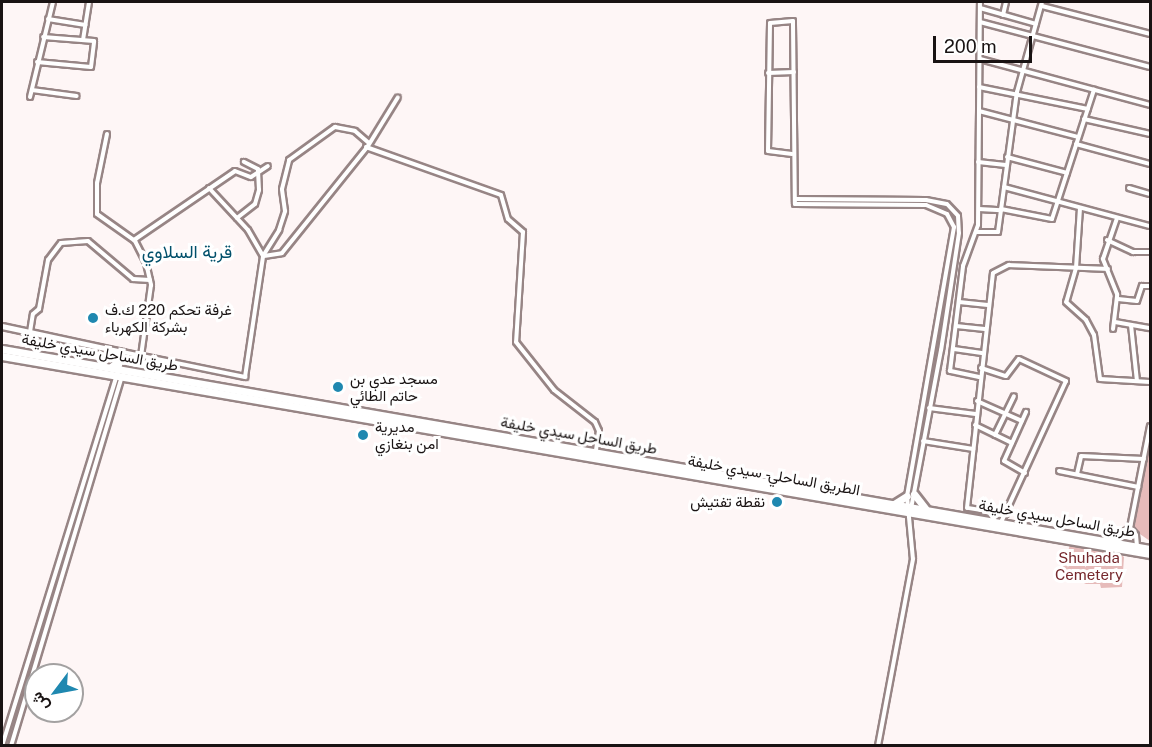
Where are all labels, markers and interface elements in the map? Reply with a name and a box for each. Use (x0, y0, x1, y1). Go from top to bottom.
scale bar (936, 24, 1035, 62)
text: 200 m (944, 36, 997, 57)
district label: قرية السلاوي (142, 241, 232, 263)
place label: غرفة تحكم 220 ك.ف بشركة الكهرباء (105, 300, 232, 335)
marker: غرفة تحكم 220 ك.ف بشركة الكهرباء (86, 311, 100, 325)
street label: طريق الساحل سيدي خليفة (20, 329, 180, 375)
place label: مسجد عدي بن حاتم الطائي (350, 369, 438, 404)
marker: مسجد عدي بن حاتم الطائي (331, 380, 345, 394)
street label: طريق الساحل سيدي خليفة (499, 412, 659, 458)
place label: مديرية امن بنغازي (375, 417, 439, 452)
marker: مديرية امن بنغازي (356, 428, 370, 442)
street label: الطريق الساحلي- سيدي خليفة (685, 451, 863, 499)
place label: نقطة تفتيش (690, 493, 765, 511)
marker: نقطة تفتيش (770, 495, 784, 509)
street label: طريق الساحل سيدي خليفة (977, 495, 1137, 541)
park label: Shuhada Cemetery (1055, 548, 1123, 583)
north arrow (24, 663, 84, 723)
text: ش (27, 689, 53, 715)

